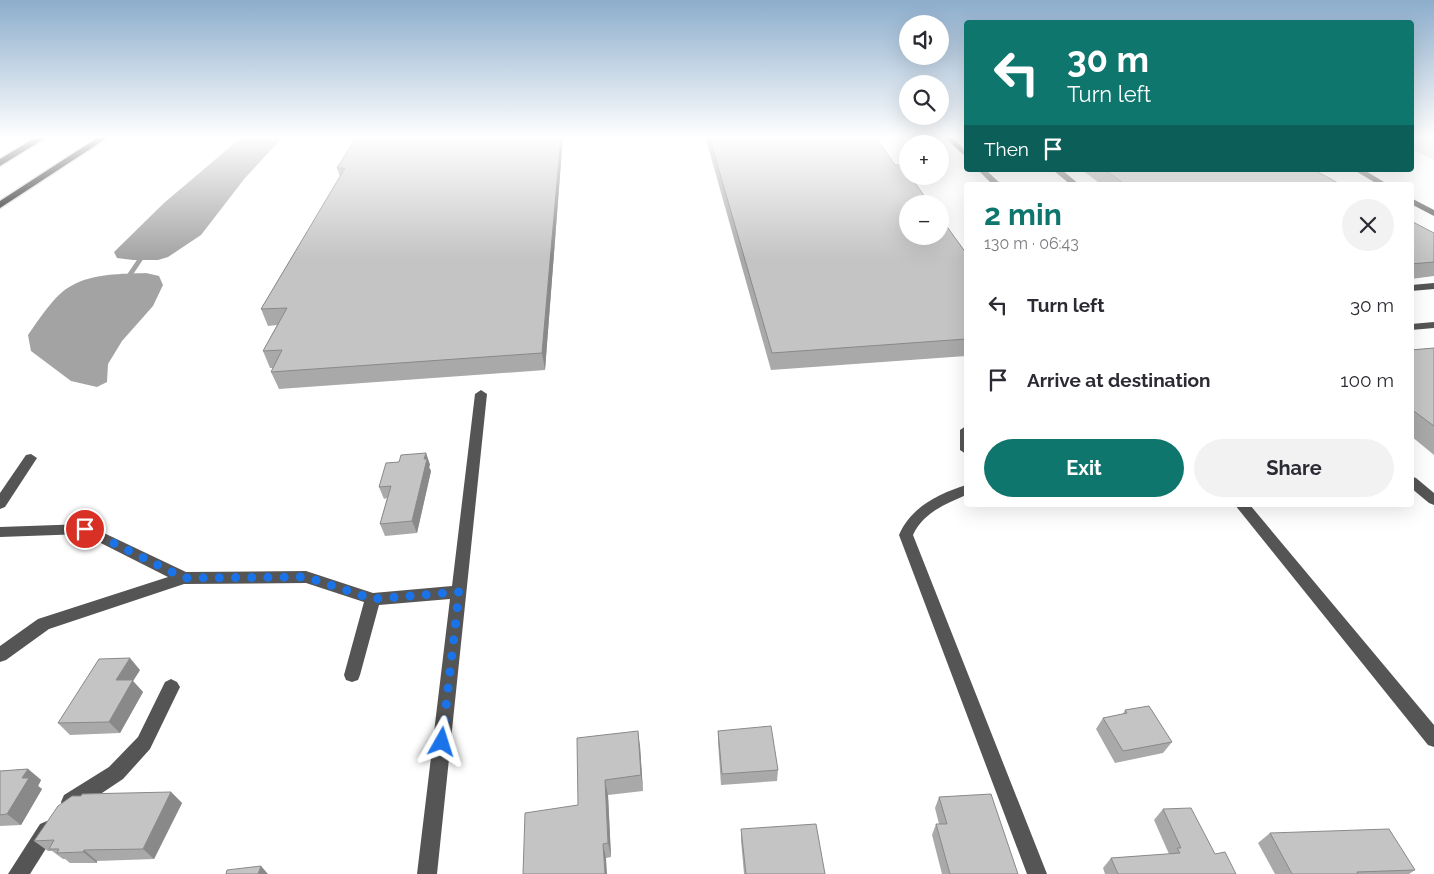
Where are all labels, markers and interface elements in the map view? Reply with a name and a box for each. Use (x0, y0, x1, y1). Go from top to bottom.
map controls (899, 15, 949, 245)
button: sound (899, 15, 949, 65)
text: 30 m (1067, 39, 1149, 80)
icon: left (984, 40, 1049, 105)
button: search (899, 75, 949, 125)
text: Turn left (1067, 81, 1151, 107)
button: + (899, 135, 949, 185)
icon: arrive (1039, 135, 1067, 163)
text: Then (984, 138, 1029, 160)
button: − (899, 195, 949, 245)
text: 2 min (984, 197, 1062, 232)
button: close (1342, 199, 1394, 251)
text: 130 m · 06:43 (984, 234, 1079, 253)
icon: left (984, 291, 1012, 319)
text: Turn left (1027, 294, 1104, 316)
text: 30 m (1350, 294, 1394, 316)
icon: arrive (984, 366, 1012, 394)
text: Arrive at destination (1027, 369, 1211, 391)
text: 100 m (1340, 369, 1394, 391)
button: Exit (984, 439, 1184, 497)
button: Share (1194, 439, 1394, 497)
pin (64, 508, 106, 550)
icon: arrive (71, 515, 99, 543)
position arrow (415, 715, 467, 767)

